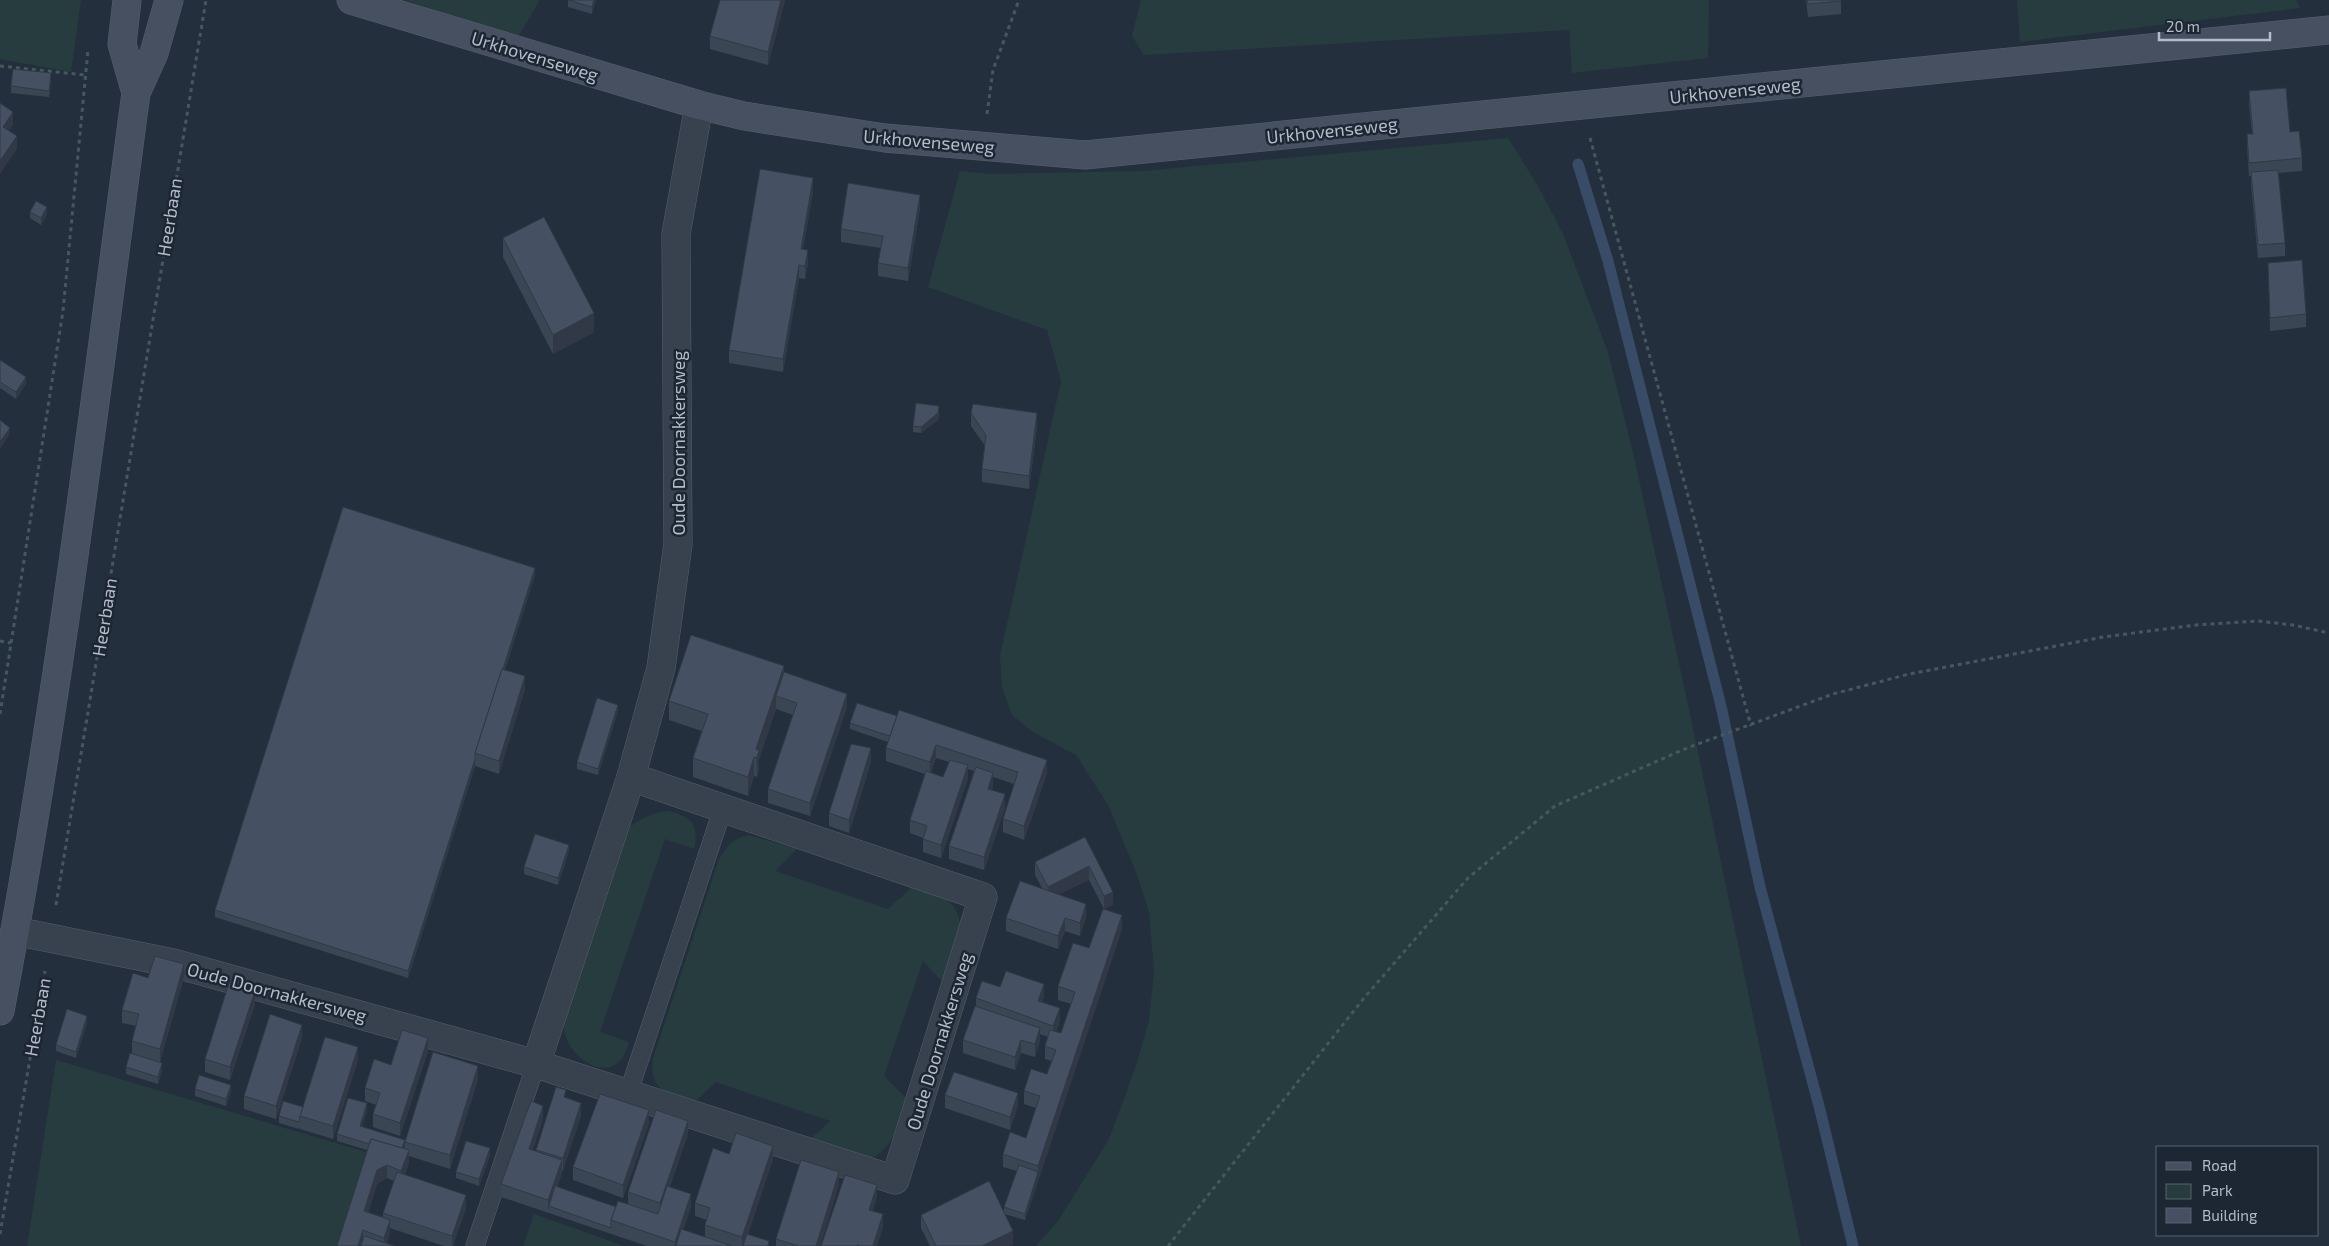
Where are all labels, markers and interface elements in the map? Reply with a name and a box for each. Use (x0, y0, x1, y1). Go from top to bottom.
scale bar (2159, 10, 2270, 42)
text: 20 m (2166, 17, 2200, 35)
street label: Urkhovenseweg (469, 26, 601, 86)
street label: Urkhovenseweg (1668, 72, 1802, 108)
street label: Urkhovenseweg (1265, 112, 1399, 148)
street label: Urkhovenseweg (862, 124, 996, 158)
street label: Heerbaan (152, 176, 186, 258)
street label: Oude Doornakkersweg (667, 351, 689, 535)
street label: Heerbaan (87, 576, 121, 658)
street label: Oude Doornakkersweg (901, 949, 977, 1133)
street label: Oude Doornakkersweg (185, 957, 369, 1027)
street label: Heerbaan (19, 976, 55, 1058)
legend (2156, 1146, 2319, 1236)
text: Road (2202, 1156, 2237, 1174)
text: Park (2202, 1181, 2233, 1199)
text: Building (2202, 1206, 2258, 1224)

